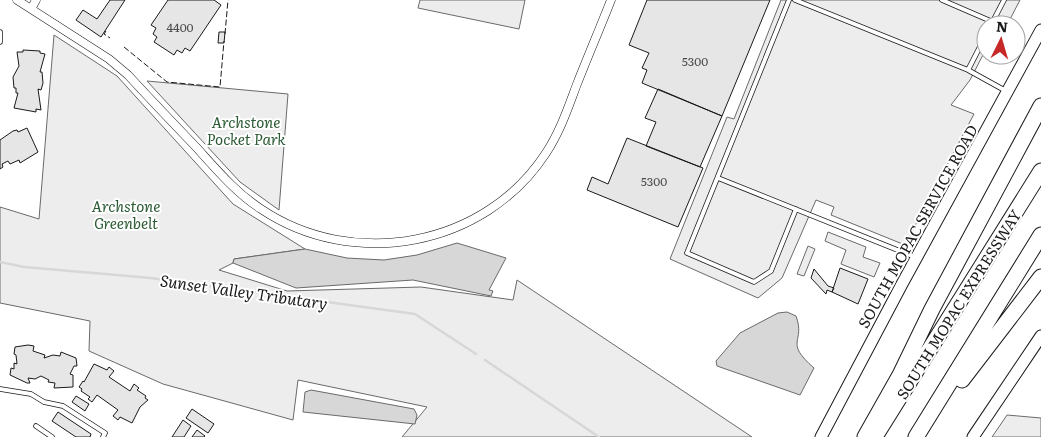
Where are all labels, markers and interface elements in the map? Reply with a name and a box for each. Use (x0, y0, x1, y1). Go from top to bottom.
north arrow (976, 15, 1026, 65)
text: N (995, 16, 1009, 37)
house number: 4400 (166, 18, 194, 36)
house number: 5300 (682, 52, 708, 70)
park label: Archstone Pocket Park (206, 110, 286, 150)
street label: SOUTH MOPAC SERVICE ROAD (851, 120, 983, 332)
house number: 5300 (641, 172, 667, 190)
park label: Archstone Greenbelt (92, 194, 160, 234)
street label: SOUTH MOPAC EXPRESSWAY (890, 204, 1026, 403)
water label: Sunset Valley Tributary (159, 267, 329, 315)

